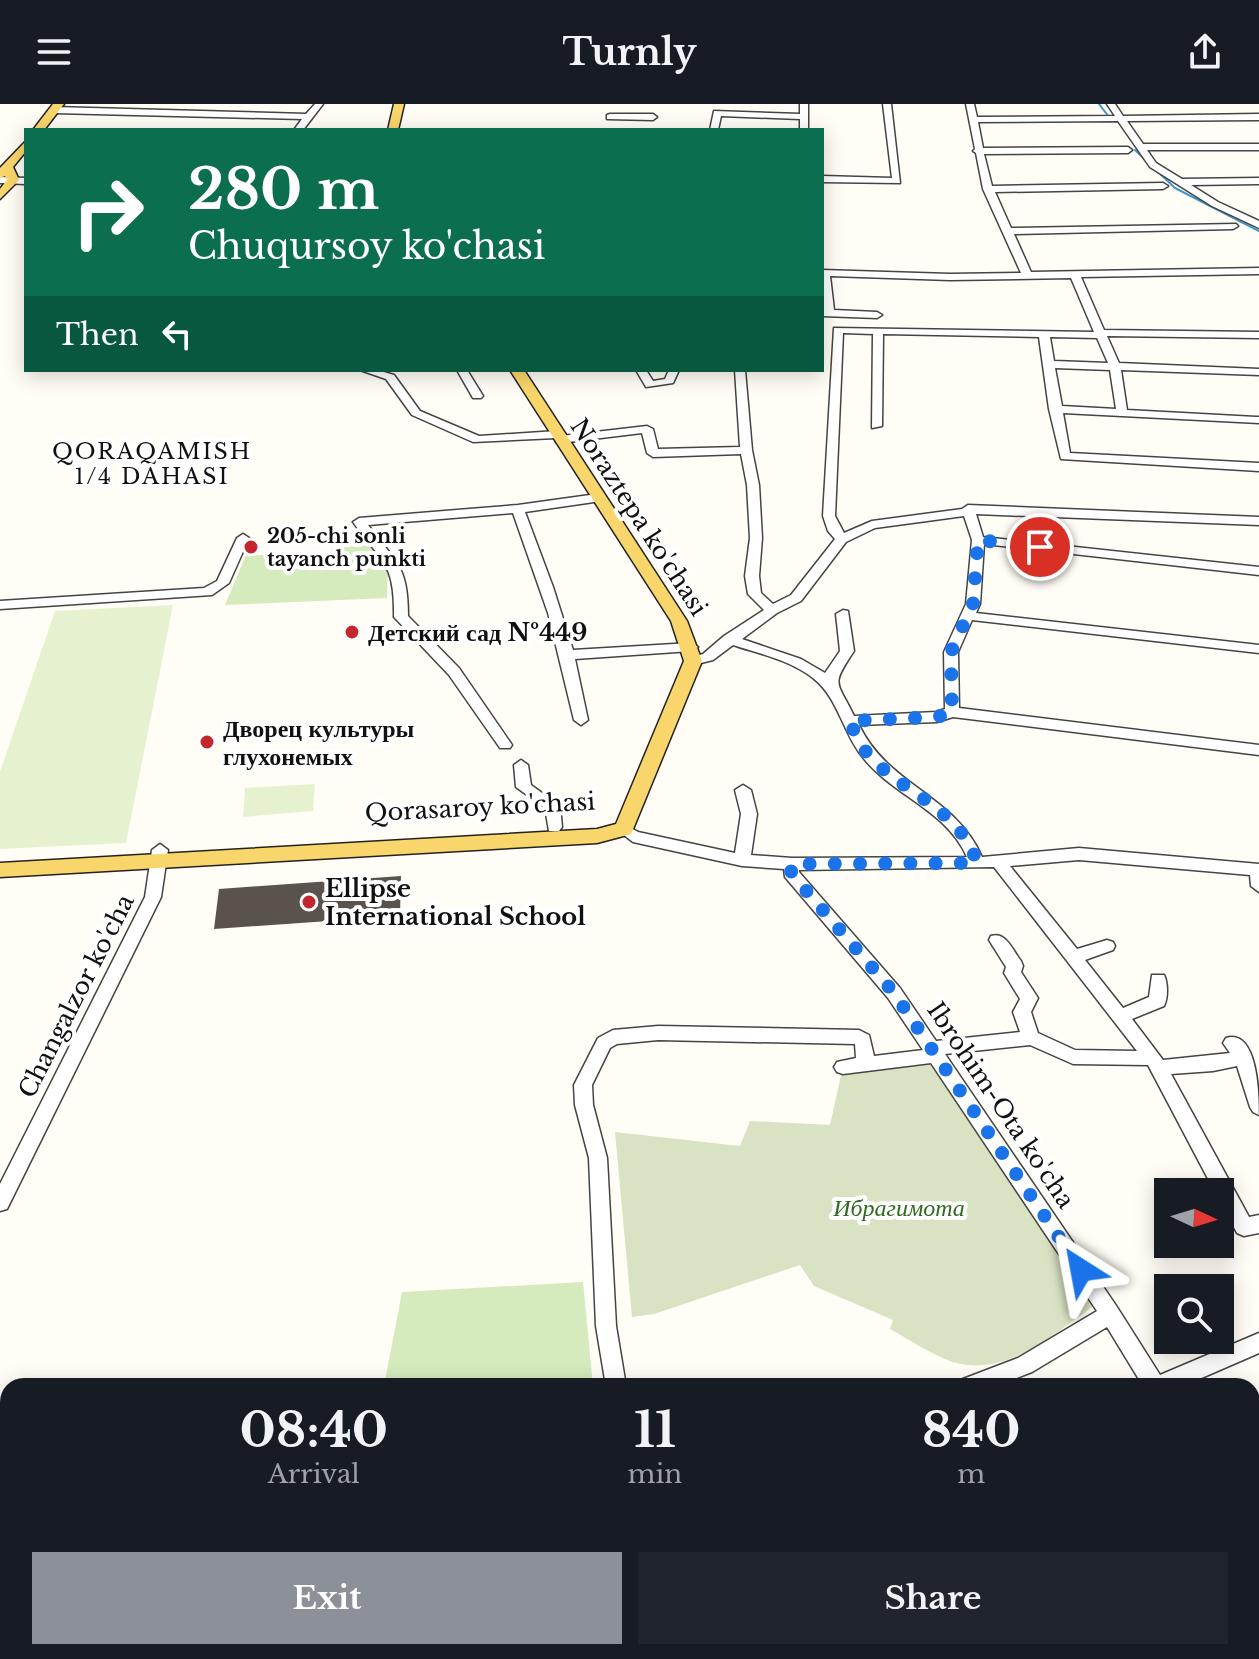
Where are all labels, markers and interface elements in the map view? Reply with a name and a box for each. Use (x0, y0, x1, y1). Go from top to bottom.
icon: menu (32, 30, 76, 74)
text: Turnly (563, 30, 696, 75)
icon: share (1183, 30, 1227, 74)
text: 280 m (188, 155, 379, 224)
icon: right (56, 160, 160, 264)
text: Chuqursoy ko'chasi (188, 224, 545, 269)
icon: left (155, 312, 199, 356)
text: Then (56, 316, 139, 353)
street label: Noraztepa ko'chasi (564, 413, 714, 621)
district label: QORAQAMISH 1/4 DAHASI (52, 438, 252, 490)
pin (1006, 513, 1074, 581)
place label: 205-chi sonli tayanch punkti (267, 524, 426, 571)
icon: arrive (1018, 525, 1062, 569)
marker: 205-chi sonli tayanch punkti (242, 538, 260, 556)
place label: Детский сад №449 (368, 618, 587, 647)
marker: Детский сад №449 (343, 623, 361, 641)
place label: Дворец культуры глухонемых (223, 714, 414, 771)
marker: Дворец культуры глухонемых (198, 733, 216, 751)
street label: Qorasaroy ko'chasi (364, 786, 596, 828)
place label: Ellipse International School (325, 874, 586, 931)
street label: Changalzor ko'cha (12, 889, 140, 1102)
marker: Ellipse International School (300, 893, 318, 911)
street label: Ibrohim-Ota ko'cha (921, 996, 1081, 1214)
north arrow (1154, 1178, 1234, 1258)
map controls (1154, 1178, 1234, 1354)
park label: Ибрагимота (832, 1193, 965, 1222)
position arrow (1039, 1228, 1123, 1312)
button: search (1154, 1274, 1234, 1354)
text: 08:40 (240, 1400, 388, 1460)
text: 11 (634, 1400, 676, 1460)
text: 840 (922, 1400, 1020, 1460)
text: Arrival (268, 1458, 360, 1490)
text: min (628, 1458, 682, 1490)
text: m (957, 1458, 985, 1490)
button: Exit (32, 1552, 622, 1644)
button: Share (638, 1552, 1228, 1644)

